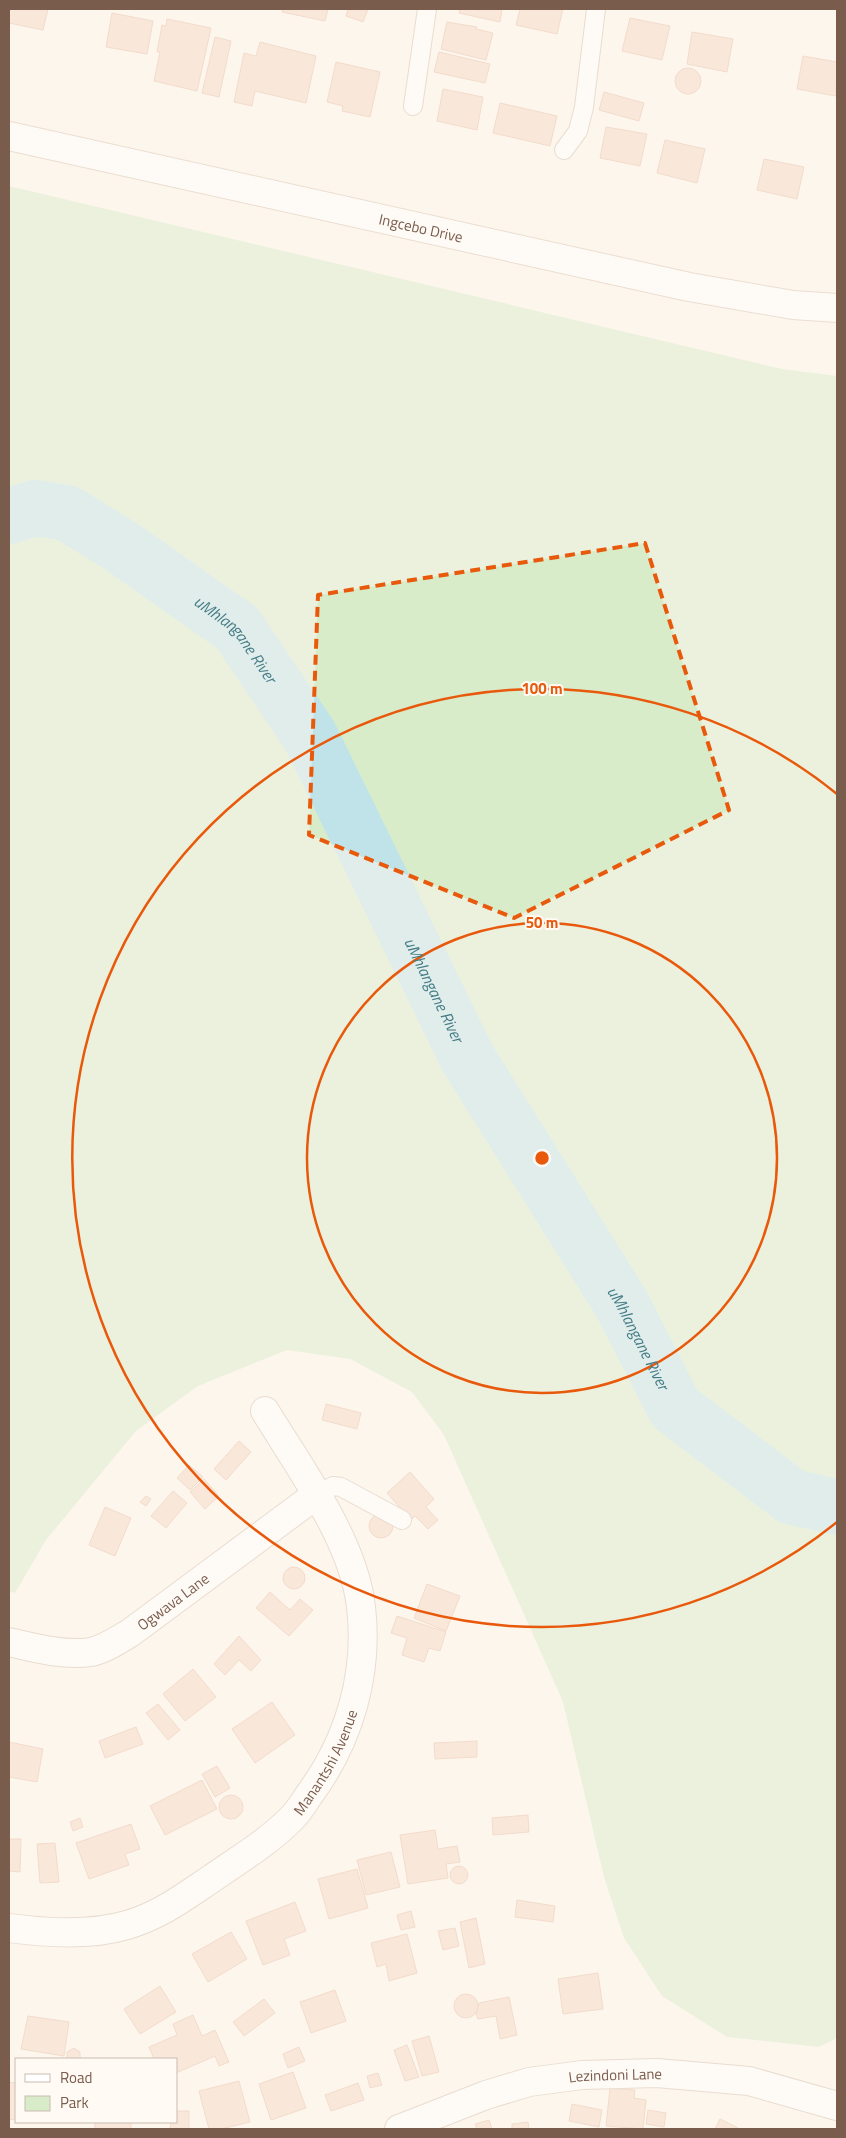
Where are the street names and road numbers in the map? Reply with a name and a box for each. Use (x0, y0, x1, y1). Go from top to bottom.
street label: Ingcebo Drive (377, 207, 465, 248)
street label: Ogwava Lane (132, 1567, 214, 1636)
street label: Manantshi Avenue (287, 1707, 363, 1820)
street label: Lezindoni Lane (567, 2061, 663, 2088)

